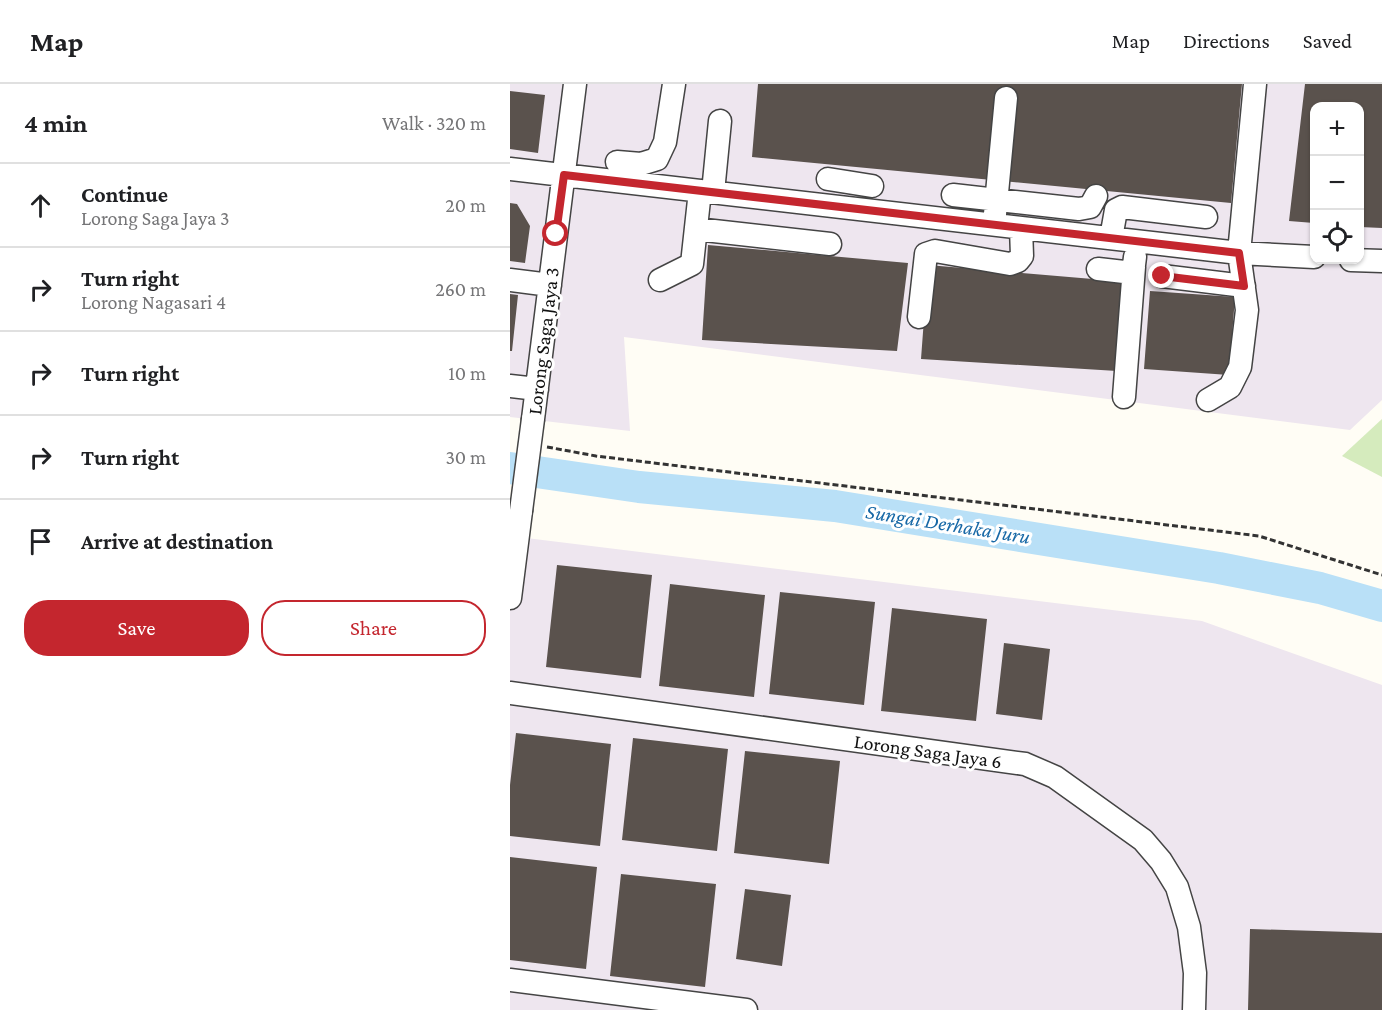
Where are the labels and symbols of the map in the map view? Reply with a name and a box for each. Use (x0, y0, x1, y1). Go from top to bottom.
route start (542, 220, 568, 246)
route end (1148, 262, 1174, 288)
street label: Lorong Saga Jaya 3 (523, 266, 564, 416)
water label: Sungai Derhaka Juru (864, 499, 1032, 549)
street label: Lorong Saga Jaya 6 (852, 730, 1003, 773)

